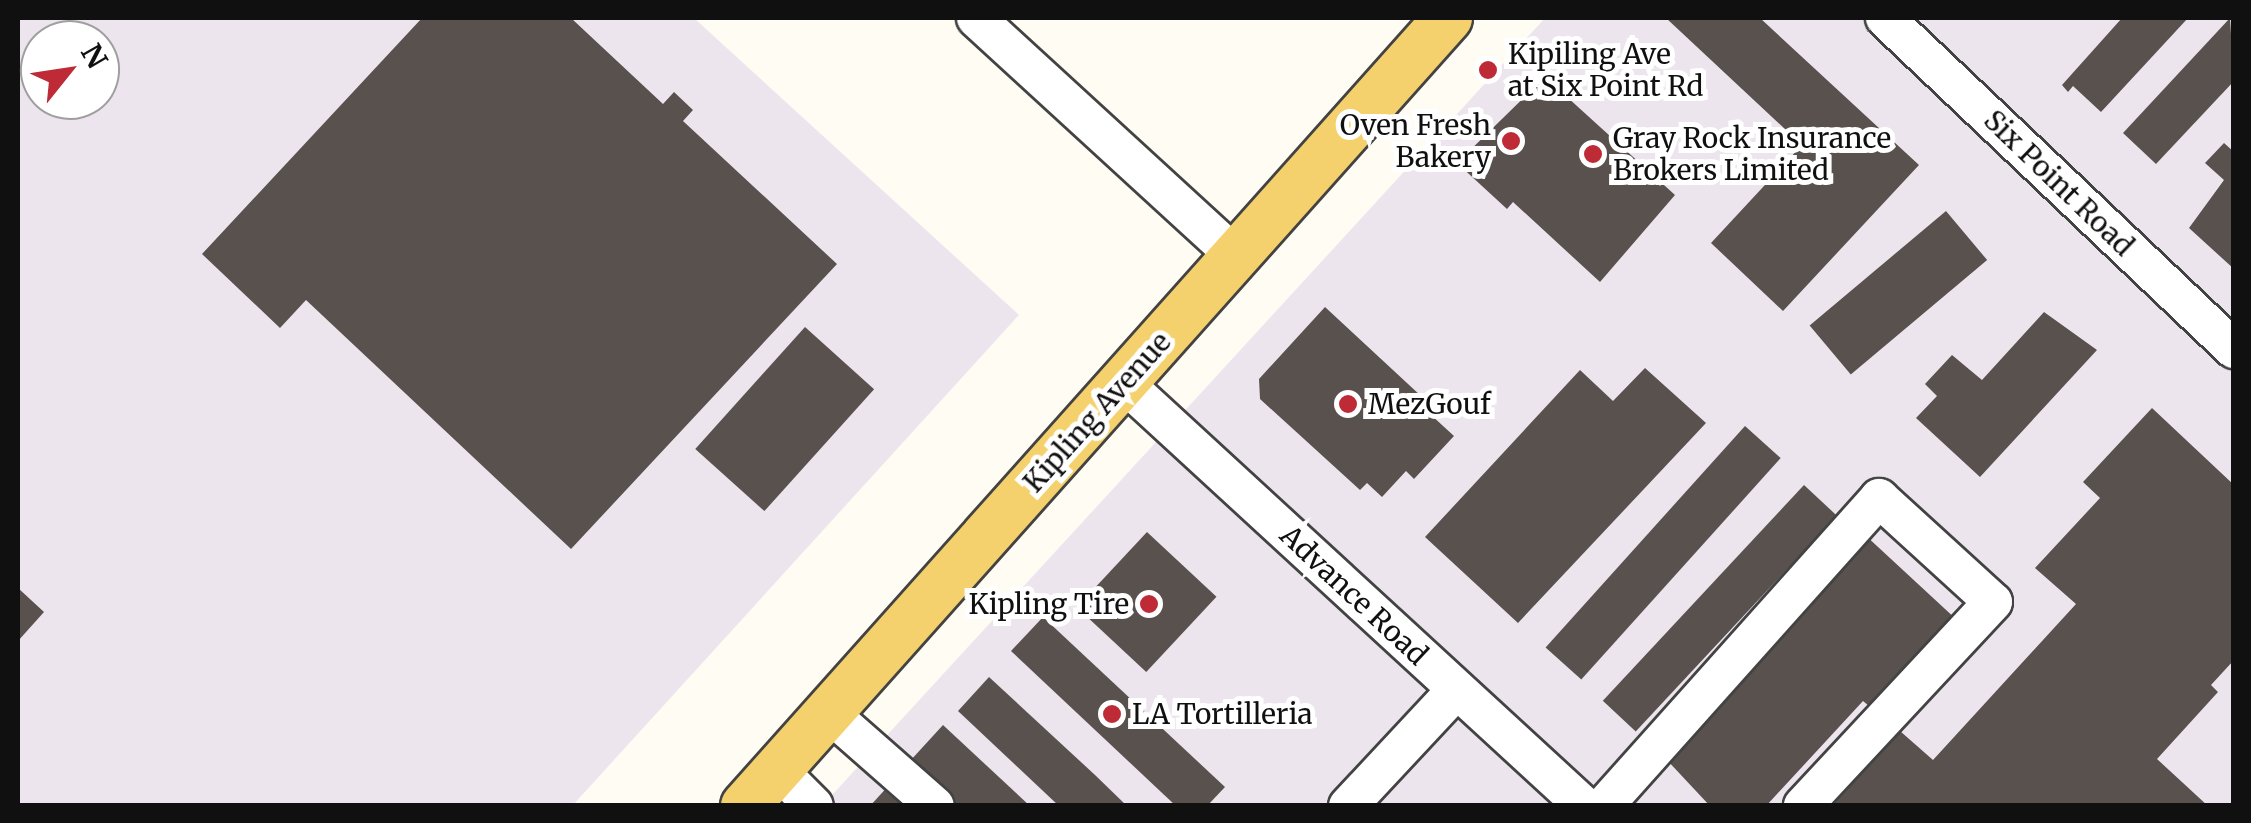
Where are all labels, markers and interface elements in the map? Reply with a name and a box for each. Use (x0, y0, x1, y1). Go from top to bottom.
north arrow (20, 20, 120, 120)
text: N (73, 37, 115, 75)
place label: Kipiling Ave at Six Point Rd (1508, 37, 1703, 103)
marker: Kipiling Ave at Six Point Rd (1477, 59, 1499, 81)
street label: Six Point Road (1977, 103, 2141, 263)
place label: Oven Fresh Bakery (1340, 108, 1491, 174)
place label: Gray Rock Insurance Brokers Limited (1613, 121, 1891, 187)
marker: Oven Fresh Bakery (1500, 130, 1522, 152)
marker: Gray Rock Insurance Brokers Limited (1582, 143, 1604, 165)
street label: Kipling Avenue (1016, 325, 1178, 499)
place label: MezGouf (1368, 387, 1491, 421)
marker: MezGouf (1337, 393, 1359, 415)
street label: Advance Road (1273, 518, 1435, 672)
place label: Kipling Tire (969, 587, 1129, 621)
marker: Kipling Tire (1138, 593, 1160, 615)
place label: LA Tortilleria (1132, 697, 1313, 731)
marker: LA Tortilleria (1101, 703, 1123, 725)

